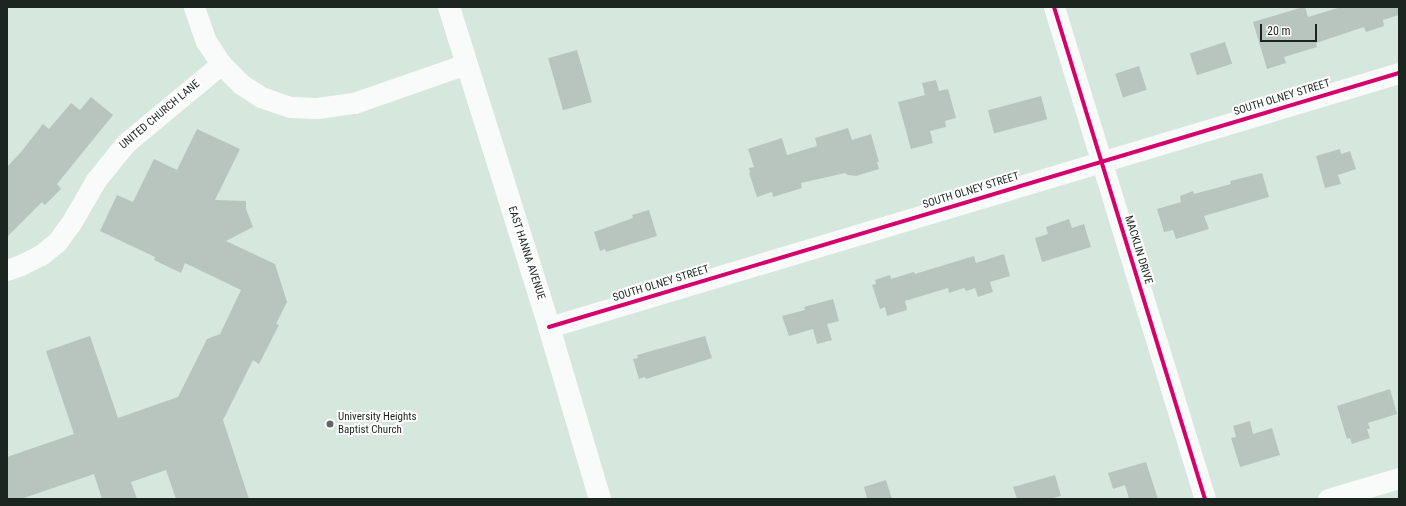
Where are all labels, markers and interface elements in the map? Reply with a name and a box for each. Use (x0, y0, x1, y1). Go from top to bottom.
scale bar (1262, 16, 1319, 42)
text: 20 m (1267, 24, 1291, 38)
street label: SOUTH OLNEY STREET (1232, 77, 1332, 119)
street label: UNITED CHURCH LANE (117, 78, 203, 152)
street label: SOUTH OLNEY STREET (921, 170, 1021, 212)
street label: EAST HANNA AVENUE (505, 205, 547, 301)
street label: MACKLIN DRIVE (1121, 214, 1155, 286)
street label: SOUTH OLNEY STREET (611, 263, 711, 305)
place label: University Heights Baptist Church (338, 411, 417, 437)
marker: University Heights Baptist Church (325, 419, 335, 429)

